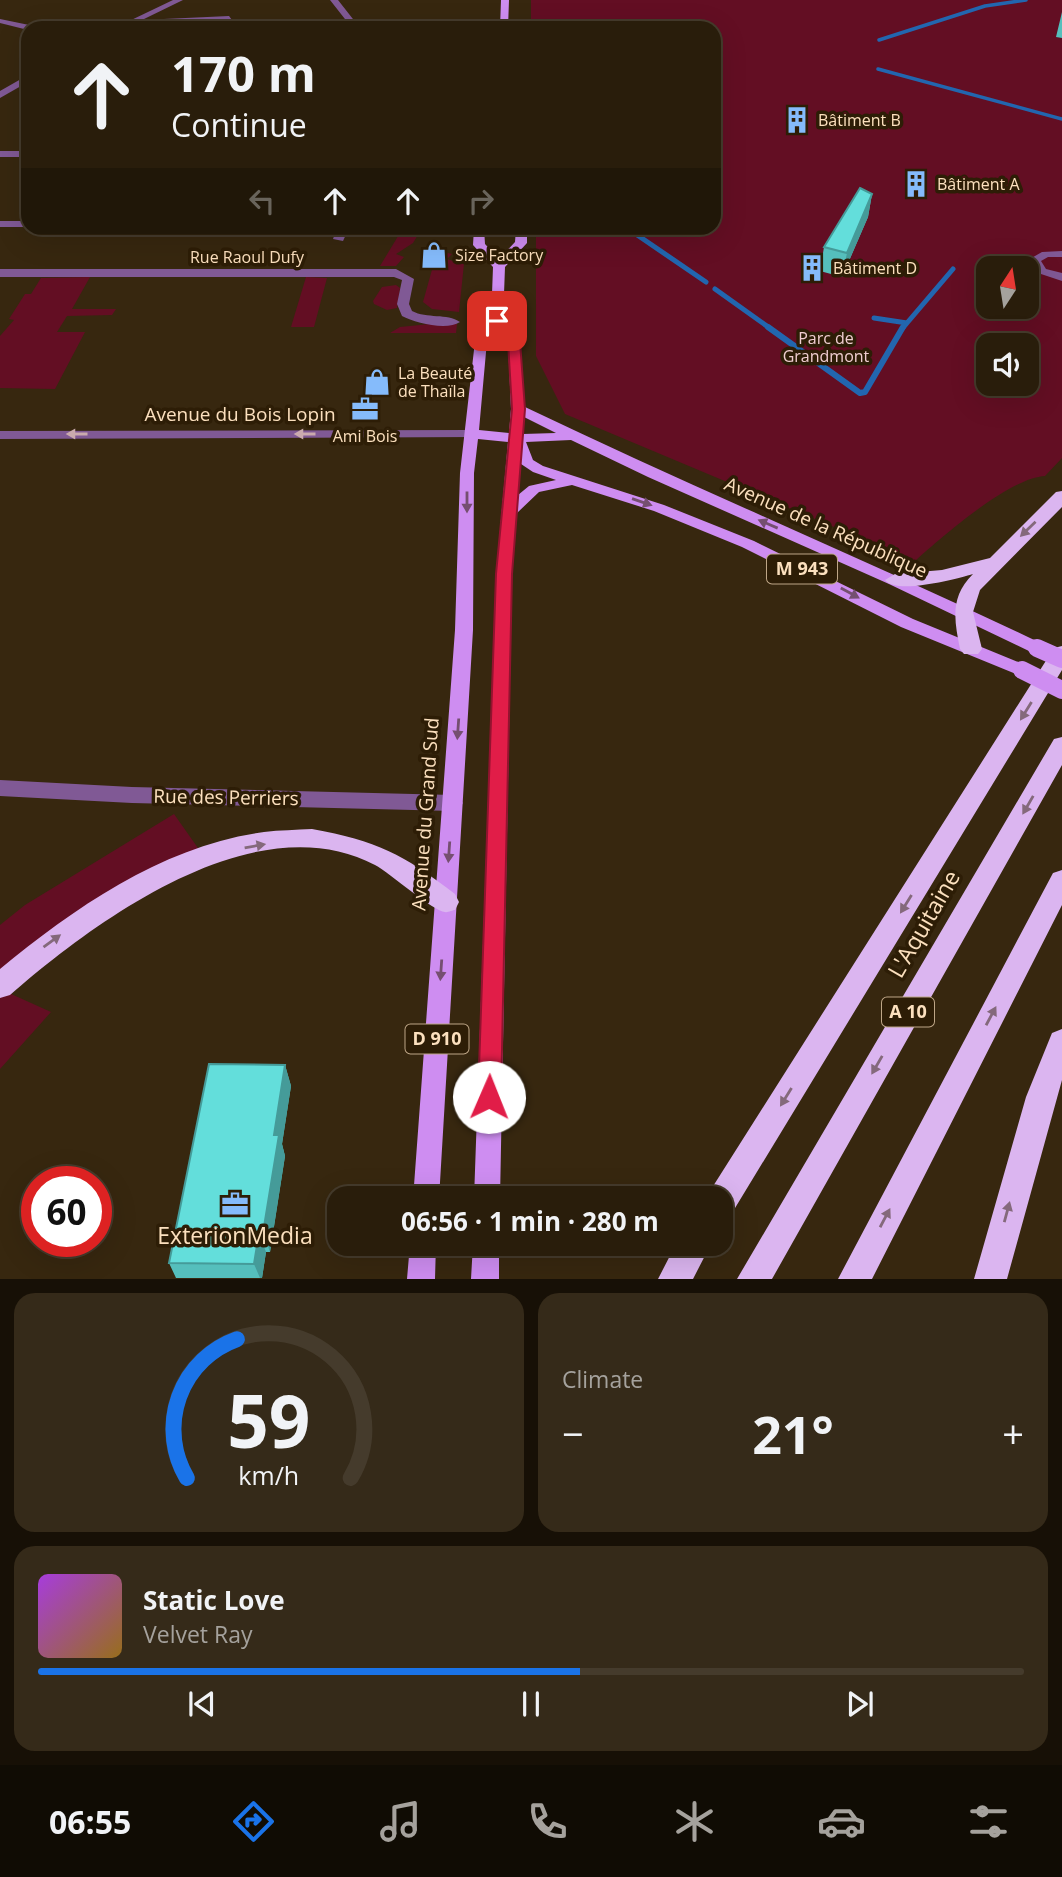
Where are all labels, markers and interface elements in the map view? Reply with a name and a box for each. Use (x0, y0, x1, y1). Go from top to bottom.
text: 170 m (171, 40, 316, 106)
icon: ahead (56, 49, 147, 140)
text: Continue (171, 103, 307, 146)
building icon: Bâtiment B (782, 105, 812, 135)
place label: Bâtiment B (818, 109, 901, 131)
building icon: Bâtiment A (901, 169, 931, 199)
place label: Bâtiment A (937, 173, 1020, 195)
icon: left (243, 182, 281, 220)
icon: ahead (316, 182, 354, 220)
icon: ahead (389, 182, 427, 220)
icon: right (462, 182, 500, 220)
shop icon: Size Factory (419, 240, 449, 270)
place label: Size Factory (455, 244, 544, 266)
street label: Rue Raoul Dufy (190, 246, 305, 268)
building icon: Bâtiment D (797, 253, 827, 283)
north arrow (976, 256, 1040, 318)
map controls (976, 256, 1039, 396)
place label: Bâtiment D (833, 257, 917, 279)
pin (467, 291, 527, 351)
icon: arrive (478, 302, 516, 340)
park label: Parc de Grandmont (783, 327, 870, 367)
button: sound (976, 333, 1039, 396)
place label: La Beauté de Thaïla (398, 362, 472, 402)
shop icon: La Beauté de Thaïla (362, 367, 392, 397)
office icon: Ami Bois (350, 394, 380, 424)
street label: Avenue du Bois Lopin (144, 401, 336, 427)
place label: Ami Bois (333, 425, 397, 447)
one-way arrow (66, 428, 88, 440)
one-way arrow (294, 428, 316, 440)
street label: Avenue de la République (720, 470, 932, 584)
one-way arrow (461, 491, 473, 513)
one-way arrow (632, 497, 653, 508)
one-way arrow (758, 518, 779, 529)
one-way arrow (1019, 521, 1036, 538)
road number: M 943 (767, 554, 837, 584)
one-way arrow (840, 588, 860, 599)
one-way arrow (1020, 701, 1032, 720)
street label: Avenue du Grand Sud (405, 717, 445, 911)
one-way arrow (452, 718, 463, 740)
street label: Rue des Perriers (153, 783, 299, 811)
one-way arrow (1022, 795, 1034, 814)
one-way arrow (244, 840, 266, 851)
one-way arrow (443, 842, 454, 864)
street label: L'Aquitaine (879, 864, 967, 983)
one-way arrow (900, 894, 913, 913)
one-way arrow (42, 934, 60, 949)
one-way arrow (436, 959, 447, 981)
road number: A 10 (882, 998, 934, 1027)
one-way arrow (984, 1006, 996, 1026)
road number: D 910 (406, 1024, 468, 1054)
one-way arrow (871, 1055, 883, 1075)
position arrow (452, 1060, 526, 1134)
one-way arrow (780, 1088, 793, 1107)
speed limit sign: 60 (21, 1166, 112, 1257)
office icon: ExterionMedia (220, 1189, 250, 1219)
one-way arrow (1002, 1201, 1013, 1223)
text: 06:56 · 1 min · 280 m (401, 1203, 659, 1239)
one-way arrow (880, 1208, 891, 1228)
place label: ExterionMedia (157, 1219, 313, 1251)
text: Climate (562, 1363, 643, 1395)
text: 59 (227, 1371, 311, 1470)
text: 21° (752, 1398, 834, 1469)
text: − (562, 1407, 584, 1459)
text: + (1002, 1407, 1024, 1459)
text: km/h (239, 1458, 299, 1492)
text: Static Love (143, 1582, 285, 1618)
text: Velvet Ray (143, 1618, 253, 1650)
icon: previous (183, 1685, 221, 1723)
icon: pause (512, 1685, 550, 1723)
icon: next (841, 1685, 879, 1723)
icon: directions (229, 1797, 278, 1846)
icon: music (376, 1797, 425, 1846)
icon: phone (523, 1797, 572, 1846)
icon: climate (670, 1797, 719, 1846)
icon: car (817, 1797, 866, 1846)
icon: filters (964, 1797, 1013, 1846)
text: 06:55 (49, 1800, 131, 1843)

